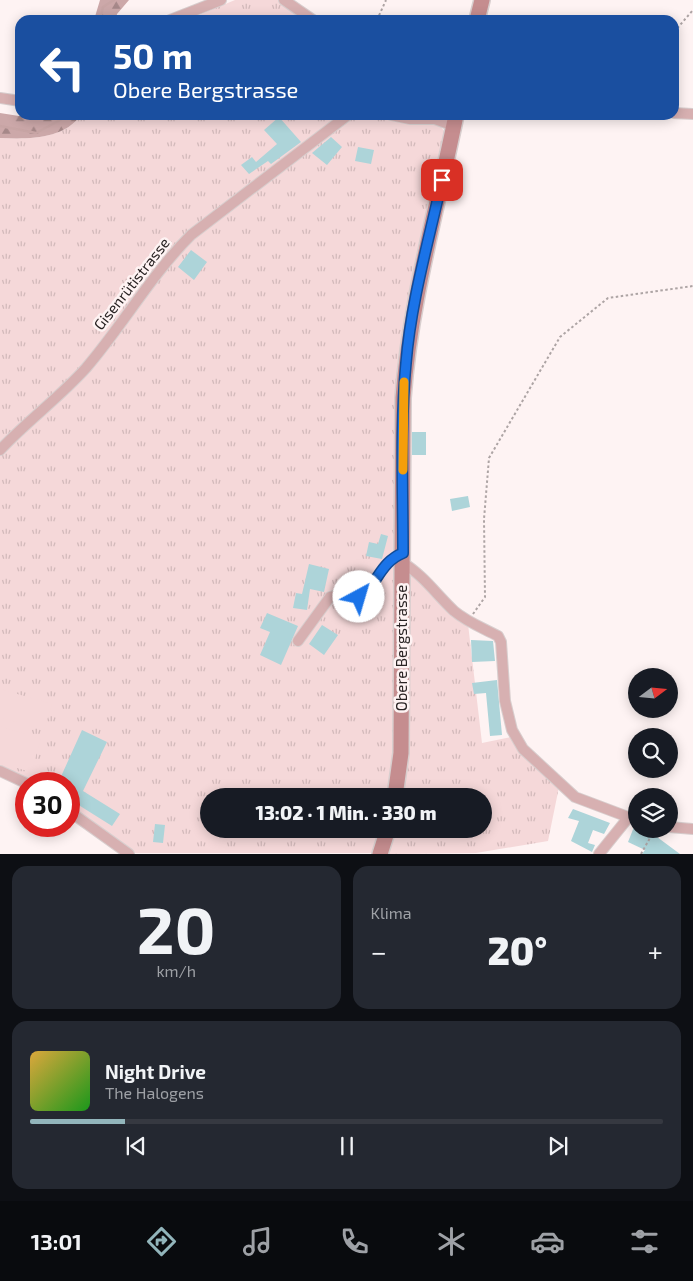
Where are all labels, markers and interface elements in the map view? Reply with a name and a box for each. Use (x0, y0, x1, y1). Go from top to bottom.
text: 50 m (113, 34, 193, 76)
icon: left (30, 35, 95, 100)
text: Obere Bergstrasse (113, 76, 298, 102)
pin (421, 159, 463, 201)
icon: arrive (428, 166, 456, 194)
street label: Gisenrütistrasse (90, 234, 173, 333)
position arrow (332, 570, 384, 622)
street label: Obere Bergstrasse (392, 585, 410, 711)
north arrow (628, 668, 678, 718)
map controls (628, 668, 678, 838)
button: search (628, 728, 678, 778)
speed limit sign: 30 (15, 772, 80, 837)
button: layers (628, 788, 678, 838)
text: 13:02 · 1 Min. · 330 m (255, 801, 437, 824)
text: 20 (137, 889, 216, 967)
text: Klima (371, 903, 411, 922)
text: 20° (487, 927, 547, 973)
text: − (371, 934, 387, 968)
text: + (648, 934, 663, 968)
text: km/h (156, 961, 196, 980)
text: Night Drive (105, 1060, 206, 1083)
text: The Halogens (105, 1083, 204, 1102)
icon: previous (122, 1132, 150, 1160)
icon: pause (333, 1132, 361, 1160)
icon: next (544, 1132, 572, 1160)
icon: directions (144, 1224, 179, 1259)
icon: music (240, 1224, 275, 1259)
icon: phone (337, 1224, 372, 1259)
icon: climate (434, 1224, 469, 1259)
icon: car (530, 1224, 565, 1259)
icon: filters (627, 1224, 662, 1259)
text: 13:01 (31, 1228, 82, 1254)

